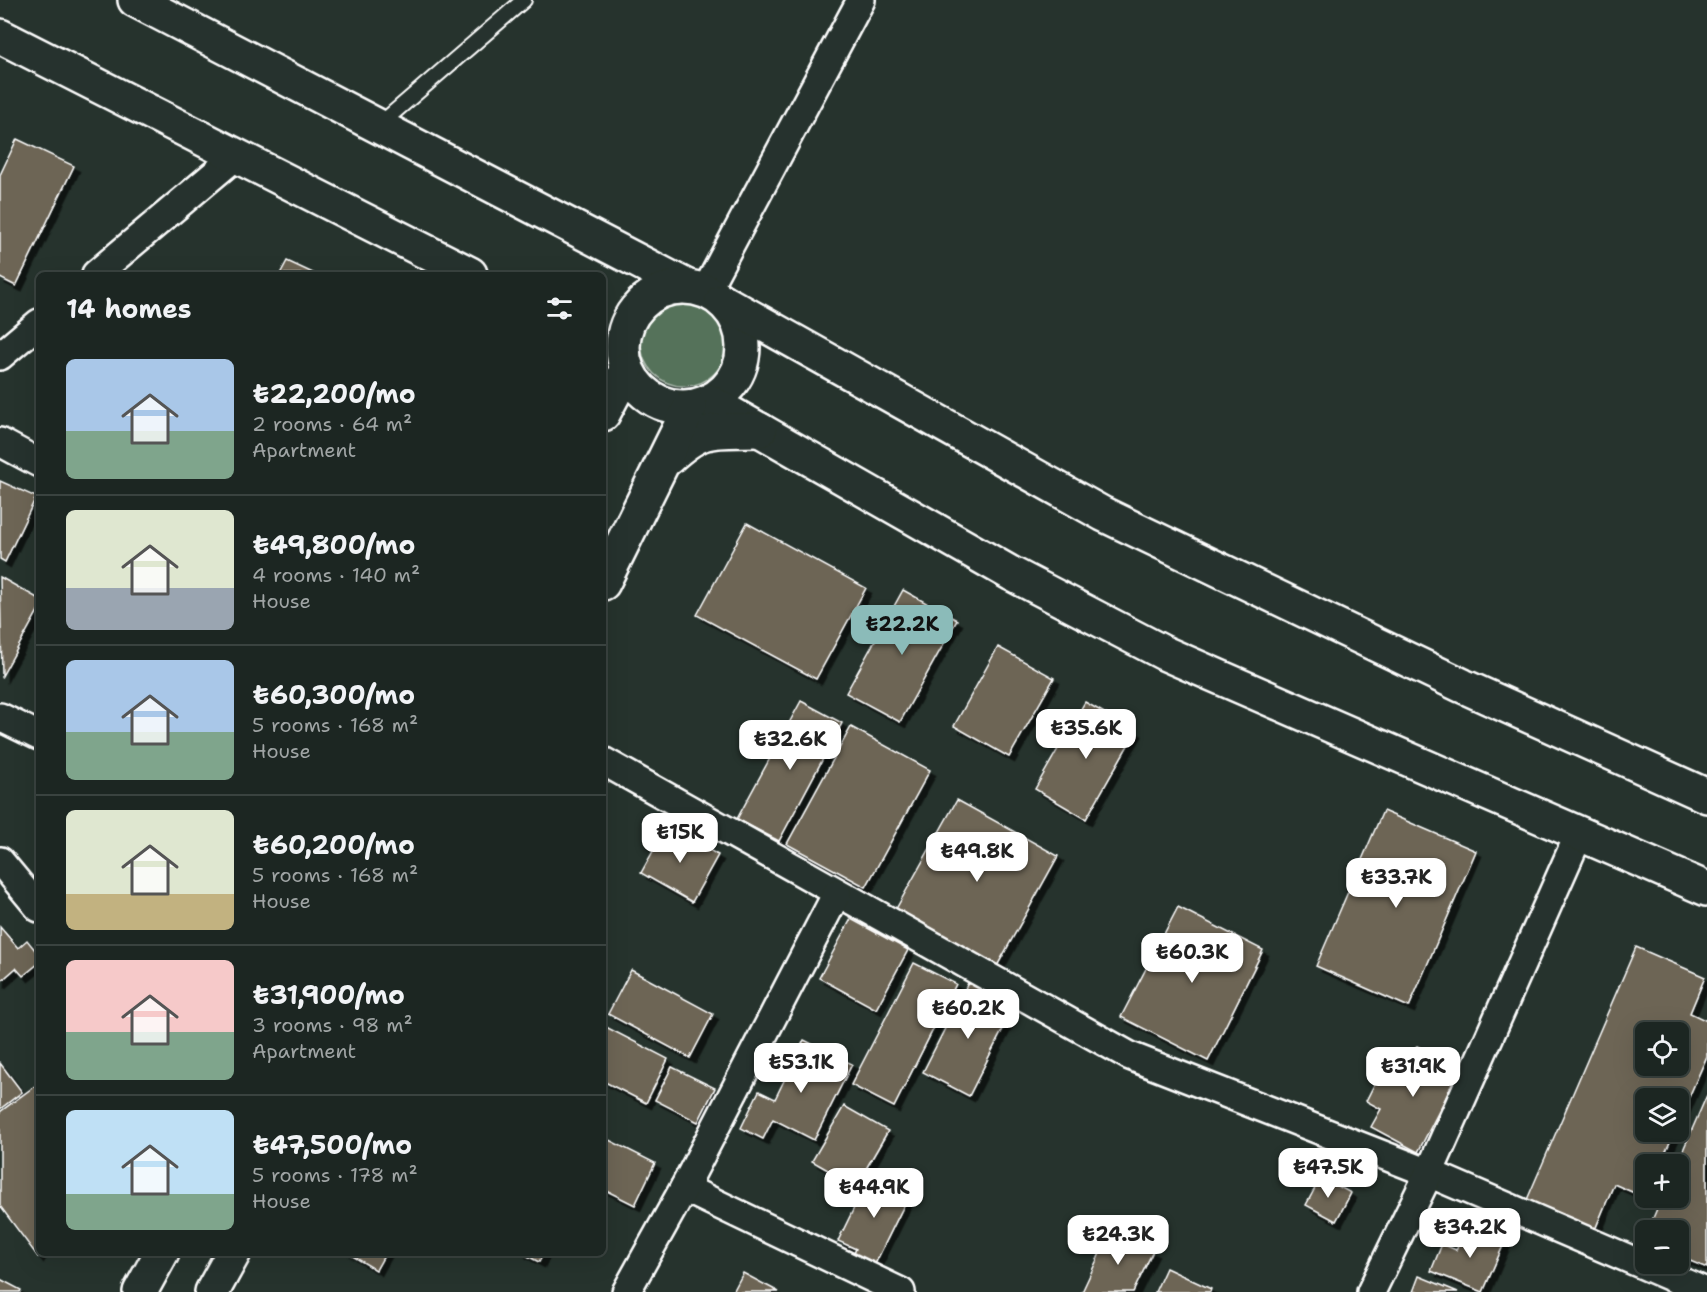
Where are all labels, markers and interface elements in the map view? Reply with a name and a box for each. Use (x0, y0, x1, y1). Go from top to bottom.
text: 14 homes (66, 291, 192, 326)
icon: filters (543, 292, 576, 325)
text: ₺22,200/mo (252, 376, 416, 411)
icon: home (114, 383, 186, 455)
text: 2 rooms · 64 m² (252, 411, 412, 437)
text: Apartment (252, 437, 356, 463)
text: ₺49,800/mo (252, 527, 415, 562)
icon: home (114, 534, 186, 606)
text: 4 rooms · 140 m² (252, 562, 420, 588)
text: House (252, 588, 311, 614)
pin: ₺22.2K (853, 605, 951, 656)
text: ₺22.2K (865, 611, 939, 637)
text: ₺60,300/mo (252, 677, 415, 712)
icon: home (114, 684, 186, 756)
pin: ₺35.6K (1037, 709, 1135, 760)
text: 5 rooms · 168 m² (252, 712, 418, 738)
text: ₺35.6K (1050, 715, 1122, 741)
pin: ₺32.6K (741, 720, 839, 771)
text: ₺32.6K (753, 726, 827, 752)
text: House (252, 738, 311, 764)
pin: ₺15K (644, 813, 716, 864)
text: ₺15K (656, 819, 704, 845)
text: ₺60,200/mo (252, 827, 415, 862)
pin: ₺49.8K (928, 832, 1026, 883)
icon: home (114, 834, 186, 906)
text: ₺49.8K (940, 838, 1014, 864)
pin: ₺33.7K (1347, 858, 1445, 909)
text: 5 rooms · 168 m² (252, 862, 418, 888)
text: ₺33.7K (1360, 864, 1432, 890)
text: House (252, 888, 311, 914)
pin: ₺60.3K (1143, 933, 1241, 984)
text: ₺60.3K (1155, 939, 1229, 965)
text: ₺31,900/mo (252, 977, 405, 1012)
icon: home (114, 984, 186, 1056)
pin: ₺60.2K (919, 989, 1017, 1040)
text: ₺60.2K (931, 995, 1005, 1021)
text: 3 rooms · 98 m² (252, 1012, 413, 1038)
map controls (1635, 1022, 1689, 1274)
button: locate (1635, 1022, 1689, 1076)
text: Apartment (252, 1038, 356, 1064)
pin: ₺53.1K (752, 1043, 850, 1094)
pin: ₺31.9K (1364, 1047, 1462, 1098)
text: ₺53.1K (768, 1049, 834, 1075)
text: ₺31.9K (1380, 1053, 1446, 1079)
button: layers (1635, 1088, 1689, 1142)
text: ₺47,500/mo (252, 1127, 412, 1162)
icon: home (114, 1134, 186, 1206)
pin: ₺47.5K (1279, 1148, 1377, 1199)
text: ₺47.5K (1292, 1154, 1364, 1180)
button: + (1635, 1154, 1689, 1208)
text: 5 rooms · 178 m² (252, 1162, 418, 1188)
pin: ₺44.9K (825, 1168, 923, 1219)
text: ₺44.9K (838, 1174, 910, 1200)
text: House (252, 1188, 311, 1214)
pin: ₺34.2K (1421, 1208, 1519, 1259)
text: ₺34.2K (1433, 1214, 1507, 1240)
pin: ₺24.3K (1069, 1215, 1167, 1266)
button: − (1635, 1220, 1689, 1274)
text: ₺24.3K (1082, 1221, 1154, 1247)

